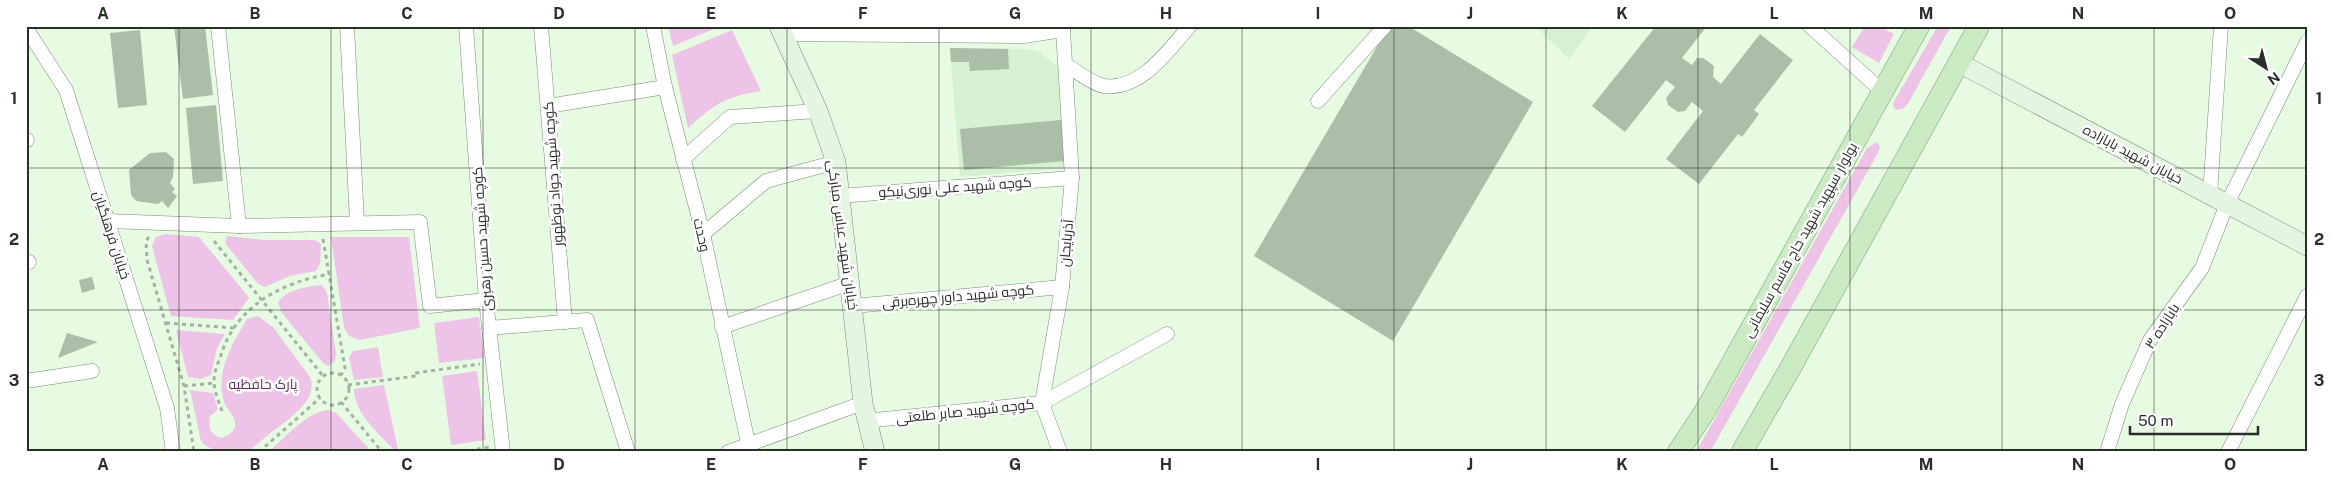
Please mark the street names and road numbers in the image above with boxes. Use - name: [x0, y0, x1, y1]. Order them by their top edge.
- street label: کوچه شهید جواد نوظهور: [540, 101, 568, 248]
- street label: خیابان شهید بابازاده: [2080, 121, 2186, 187]
- street label: بولوار سپهبد شهید حاج قاسم سلیمانی: [1740, 140, 1862, 341]
- street label: خیابان شهید عباس مبارکی: [825, 159, 861, 311]
- street label: کوچه شهید حسین رهبری: [469, 166, 497, 312]
- street label: کوچه شهید علی نوری‌نیکو: [878, 174, 1032, 202]
- street label: خیابان فرهنگیان: [90, 189, 134, 281]
- street label: وحدت: [690, 217, 714, 253]
- street label: آذربایجان: [1056, 218, 1076, 267]
- street label: کوچه شهید داور چهره‌برقی: [881, 281, 1035, 313]
- street label: بابازاده ۳: [2141, 300, 2183, 352]
- street label: کوچه شهید صابر طلعتی: [895, 396, 1035, 428]

